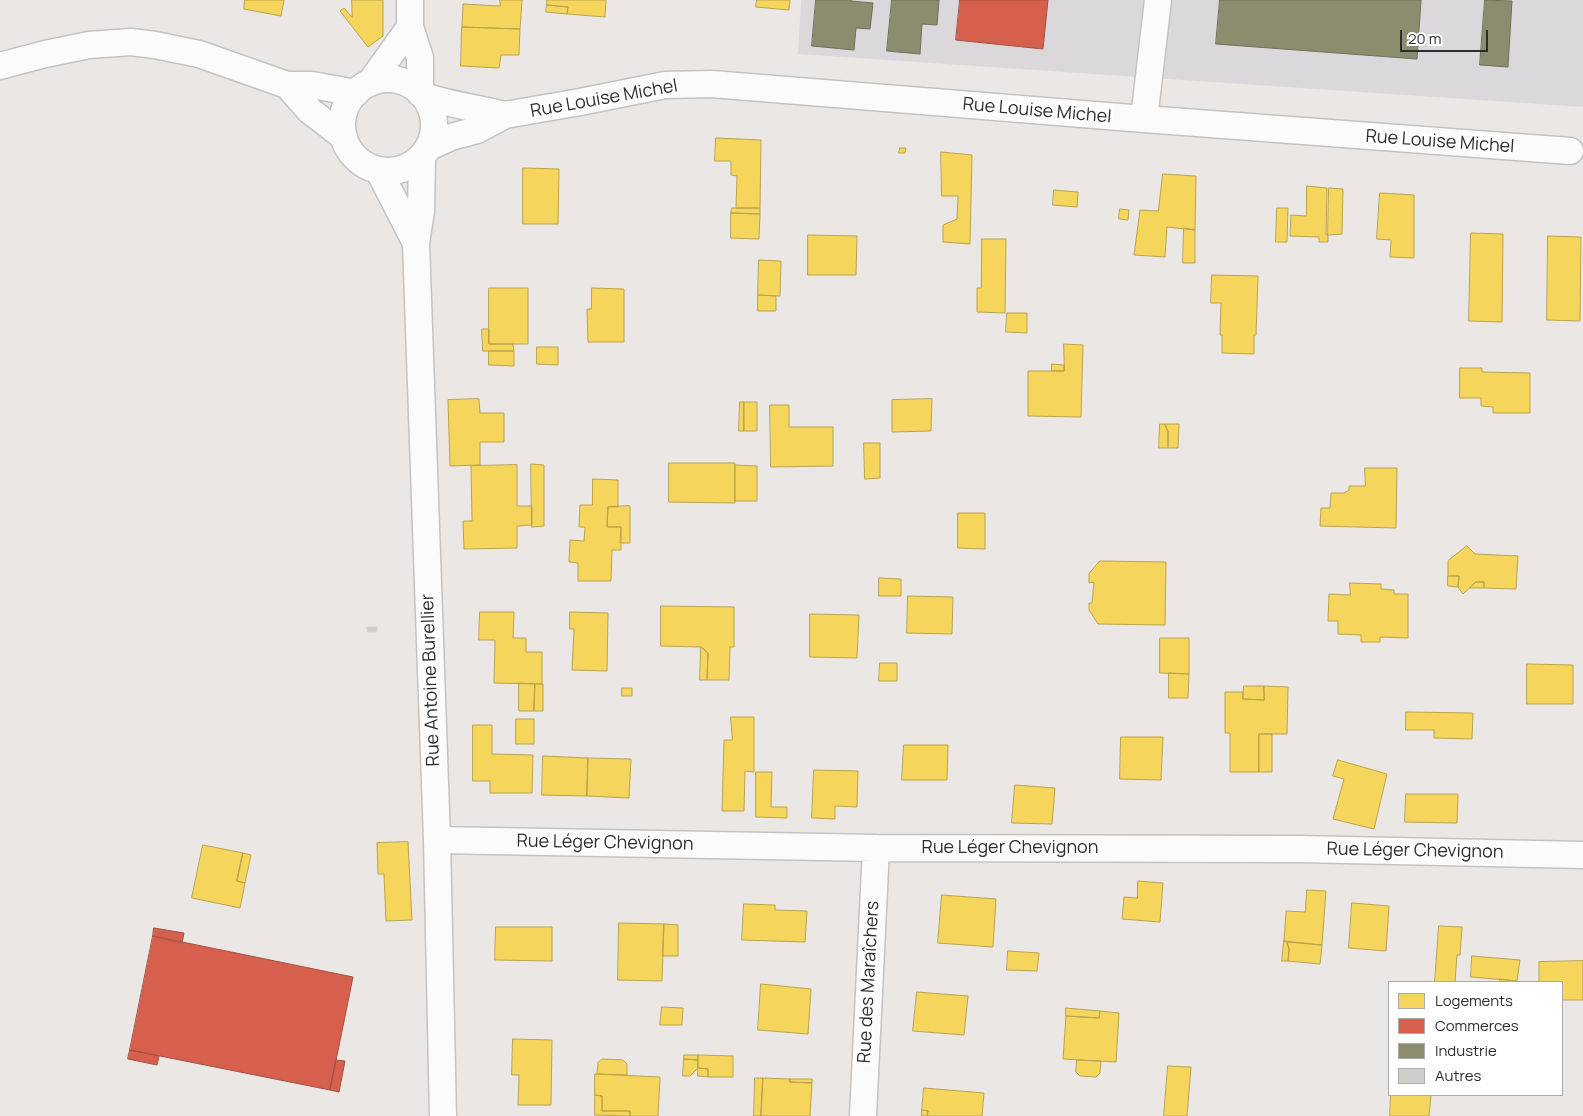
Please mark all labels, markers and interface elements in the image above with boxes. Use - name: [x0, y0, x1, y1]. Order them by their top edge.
- scale bar: [1403, 20, 1490, 52]
- text: 20 m: [1408, 28, 1441, 49]
- street label: Rue Louise Michel: [529, 75, 679, 123]
- street label: Rue Louise Michel: [962, 94, 1112, 128]
- street label: Rue Louise Michel: [1365, 126, 1515, 158]
- street label: Rue Antoine Burellier: [417, 593, 445, 767]
- street label: Rue Léger Chevignon: [516, 831, 694, 855]
- street label: Rue Léger Chevignon: [922, 837, 1098, 859]
- street label: Rue Léger Chevignon: [1326, 839, 1504, 863]
- street label: Rue des Maraîchers: [854, 900, 884, 1064]
- legend: [1388, 981, 1563, 1096]
- text: Logements: [1435, 990, 1513, 1011]
- text: Commerces: [1435, 1015, 1519, 1036]
- text: Industrie: [1435, 1040, 1497, 1061]
- text: Autres: [1435, 1065, 1481, 1086]

